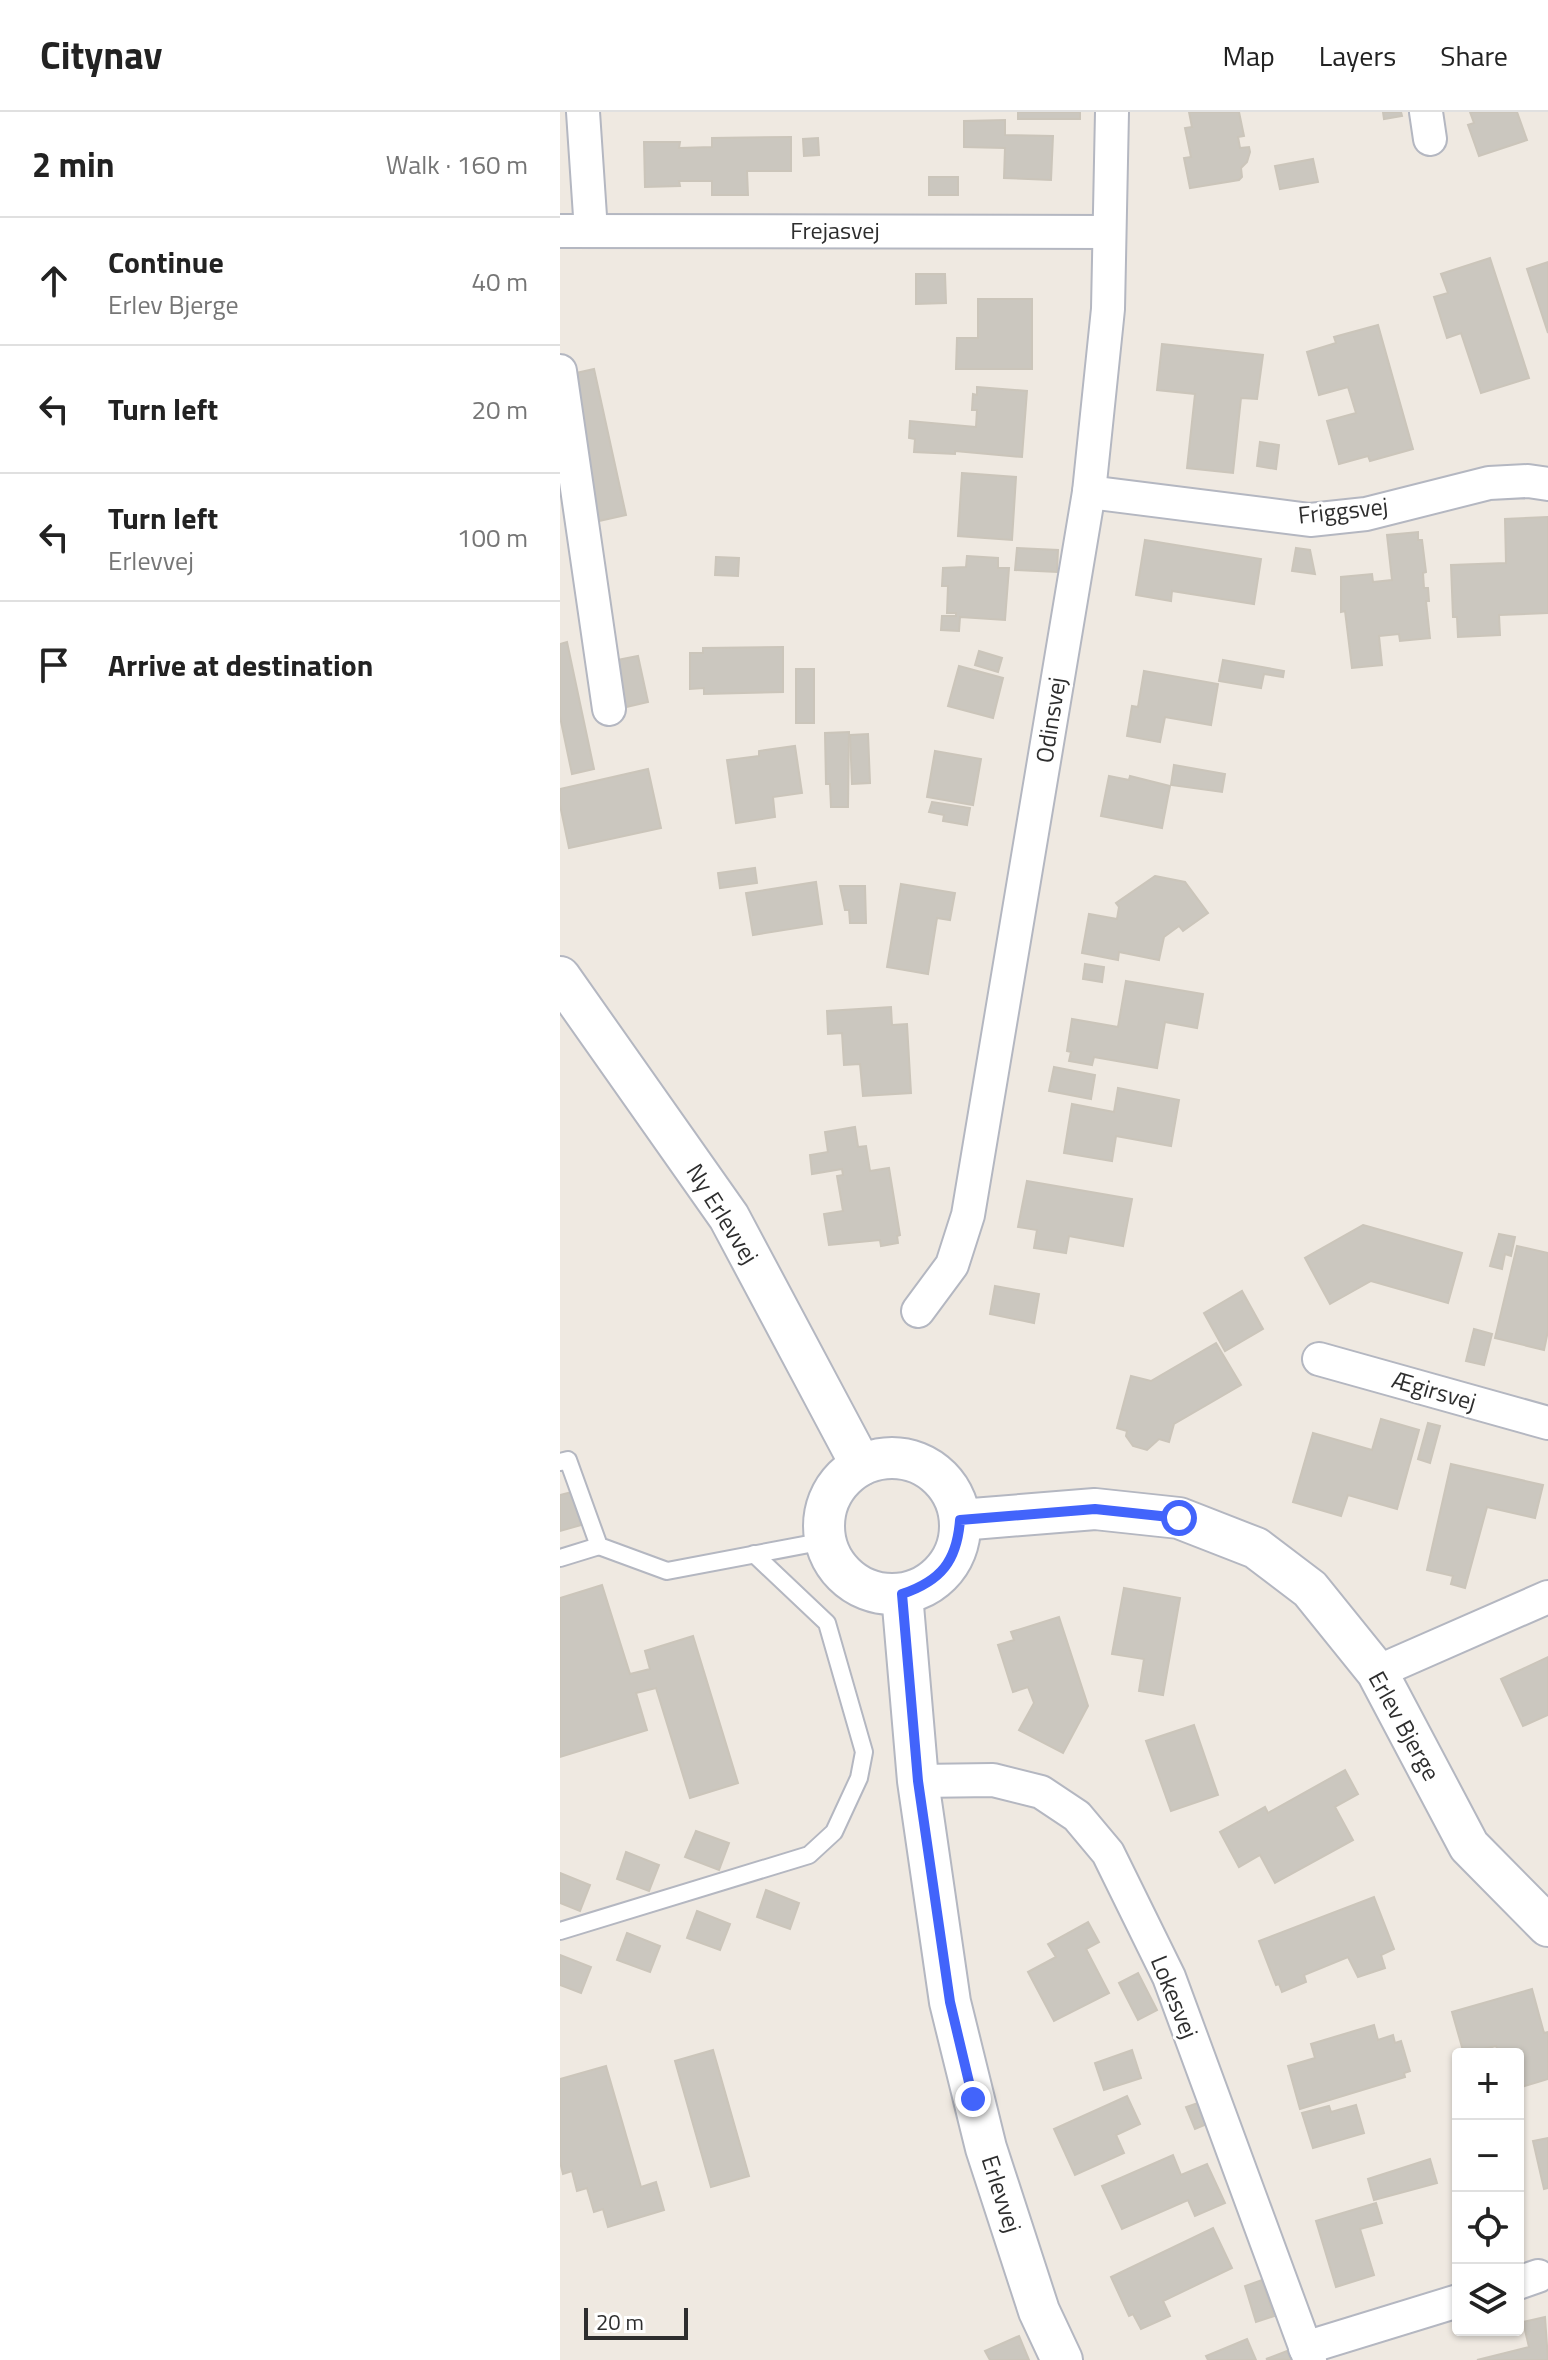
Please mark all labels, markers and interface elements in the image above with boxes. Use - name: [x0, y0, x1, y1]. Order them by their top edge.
- text: Citynav: [40, 26, 162, 84]
- text: Map: [1222, 34, 1275, 77]
- text: Layers: [1319, 34, 1396, 77]
- text: Share: [1440, 34, 1508, 77]
- text: 2 min: [32, 138, 115, 190]
- text: Walk · 160 m: [386, 145, 528, 184]
- street label: Frejasvej: [790, 212, 880, 248]
- text: Continue: [108, 239, 224, 285]
- icon: ahead: [32, 259, 76, 303]
- text: 40 m: [471, 262, 528, 301]
- text: Erlev Bjerge: [108, 285, 239, 324]
- text: Turn left: [108, 386, 218, 432]
- icon: left: [32, 387, 76, 431]
- text: 20 m: [471, 390, 528, 429]
- street label: Friggsvej: [1296, 487, 1390, 533]
- text: Turn left: [108, 495, 218, 541]
- icon: left: [32, 515, 76, 559]
- text: 100 m: [457, 518, 528, 557]
- text: Erlevvej: [108, 541, 194, 580]
- text: Arrive at destination: [108, 642, 373, 688]
- icon: arrive: [32, 643, 76, 687]
- street label: Odinsvej: [1025, 674, 1075, 765]
- street label: Ny Erlevvej: [678, 1156, 768, 1271]
- street label: Ægirsvej: [1388, 1361, 1481, 1419]
- route start: [1161, 1500, 1197, 1536]
- street label: Erlev Bjerge: [1360, 1664, 1450, 1787]
- street label: Lokesvej: [1142, 1950, 1208, 2044]
- map controls: [1452, 2048, 1524, 2336]
- button: +: [1452, 2048, 1524, 2120]
- route end: [955, 2081, 991, 2117]
- button: −: [1452, 2120, 1524, 2192]
- street label: Erlevvej: [973, 2150, 1031, 2237]
- button: locate: [1452, 2192, 1524, 2264]
- button: layers: [1452, 2264, 1524, 2336]
- scale bar: [584, 2304, 688, 2340]
- text: 20 m: [596, 2305, 644, 2339]

